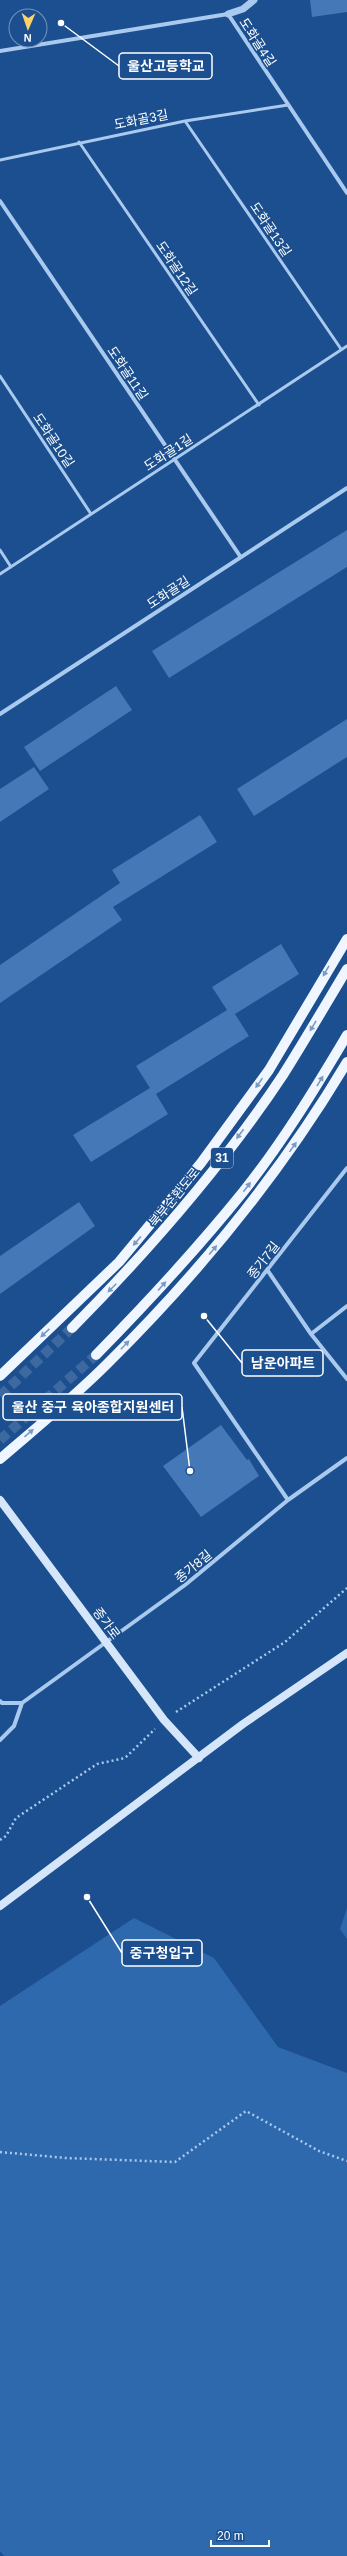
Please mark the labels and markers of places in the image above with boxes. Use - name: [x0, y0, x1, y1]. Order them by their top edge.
- callout: 울산고등학교: [119, 53, 212, 79]
- callout: 남운아파트: [242, 1350, 323, 1376]
- callout: 울산 중구 육아종합지원센터: [3, 1394, 182, 1420]
- callout: 중구청입구: [122, 1940, 202, 1966]

